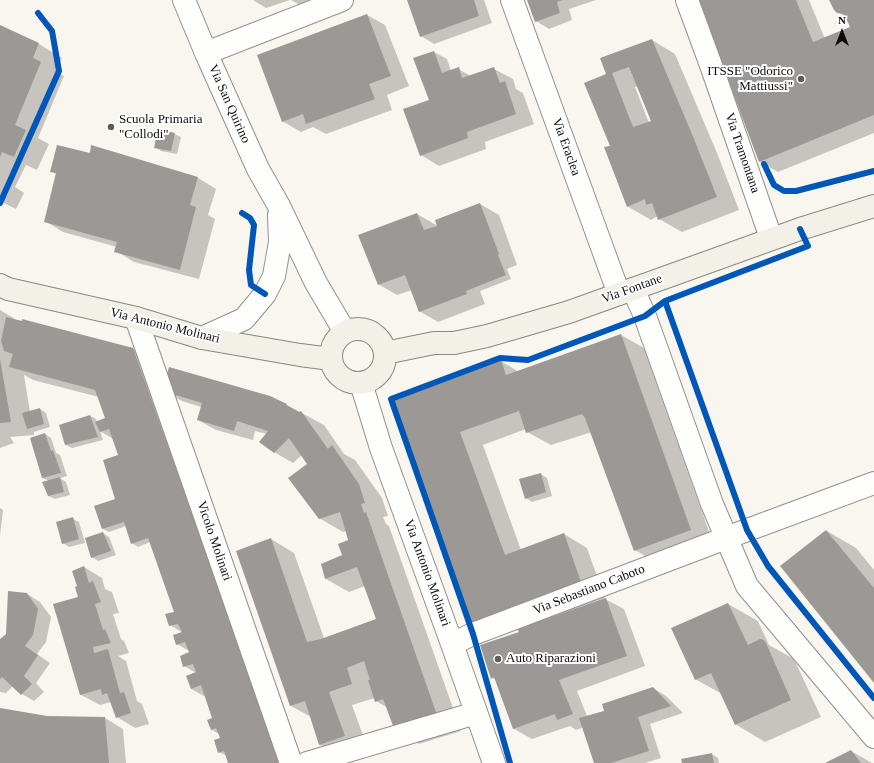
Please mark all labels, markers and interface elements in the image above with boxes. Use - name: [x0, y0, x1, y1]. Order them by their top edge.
- north arrow: [822, 12, 862, 52]
- text: N: [838, 14, 846, 26]
- street label: Via San Quirino: [205, 62, 253, 146]
- place label: ITSSE "Odorico Mattiussi": [707, 64, 793, 95]
- marker: ITSSE "Odorico Mattiussi": [796, 74, 806, 84]
- street label: Via Tramontana: [721, 111, 763, 195]
- place label: Scuola Primaria "Collodi": [119, 112, 202, 143]
- street label: Via Eraclea: [548, 116, 584, 178]
- marker: Scuola Primaria "Collodi": [106, 122, 116, 132]
- street label: Via Fontane: [600, 271, 664, 307]
- street label: Via Antonio Molinari: [108, 305, 222, 347]
- street label: Vicolo Molinari: [193, 499, 235, 583]
- street label: Via Antonio Molinari: [400, 517, 454, 629]
- street label: Via Sebastiano Caboto: [531, 562, 647, 618]
- place label: Auto Riparazioni: [506, 651, 596, 667]
- marker: Auto Riparazioni: [493, 654, 503, 664]

